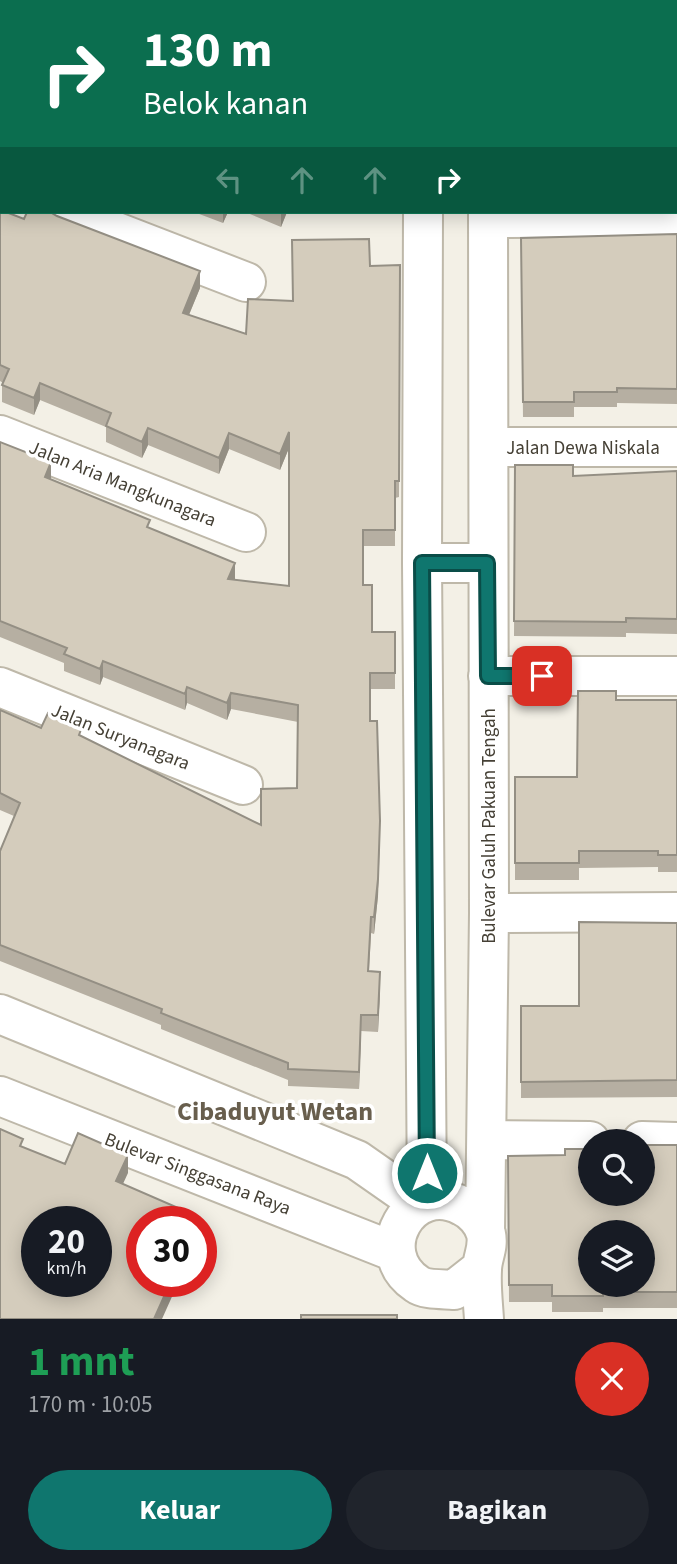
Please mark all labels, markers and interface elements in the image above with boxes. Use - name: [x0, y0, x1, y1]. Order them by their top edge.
- text: 130 m: [143, 16, 272, 86]
- icon: right: [28, 28, 119, 119]
- text: Belok kanan: [143, 81, 308, 127]
- icon: left: [210, 161, 248, 199]
- icon: ahead: [283, 161, 321, 199]
- icon: ahead: [356, 161, 394, 199]
- icon: right: [429, 161, 467, 199]
- street label: Jalan Aria Mangkunagara: [25, 434, 220, 534]
- street label: Jalan Dewa Niskala: [506, 435, 660, 462]
- pin: [512, 646, 572, 706]
- icon: arrive: [523, 657, 561, 695]
- street label: Jalan Suryanagara: [47, 697, 194, 778]
- street label: Bulevar Galuh Pakuan Tengah: [476, 708, 503, 944]
- district label: Cibaduyut Wetan: [177, 1093, 373, 1130]
- street label: Bulevar Singgasana Raya: [100, 1126, 295, 1222]
- map controls: [578, 1129, 655, 1297]
- button: search: [578, 1129, 655, 1206]
- position arrow: [390, 1136, 464, 1210]
- speed limit sign: 30: [126, 1206, 217, 1297]
- text: 20: [48, 1217, 85, 1267]
- button: layers: [578, 1220, 655, 1297]
- text: km/h: [47, 1256, 86, 1281]
- text: 1 mnt: [28, 1332, 135, 1392]
- button: close: [575, 1342, 649, 1416]
- text: 170 m · 10:05: [28, 1388, 152, 1421]
- button: Keluar: [28, 1470, 332, 1550]
- button: Bagikan: [346, 1470, 649, 1550]

